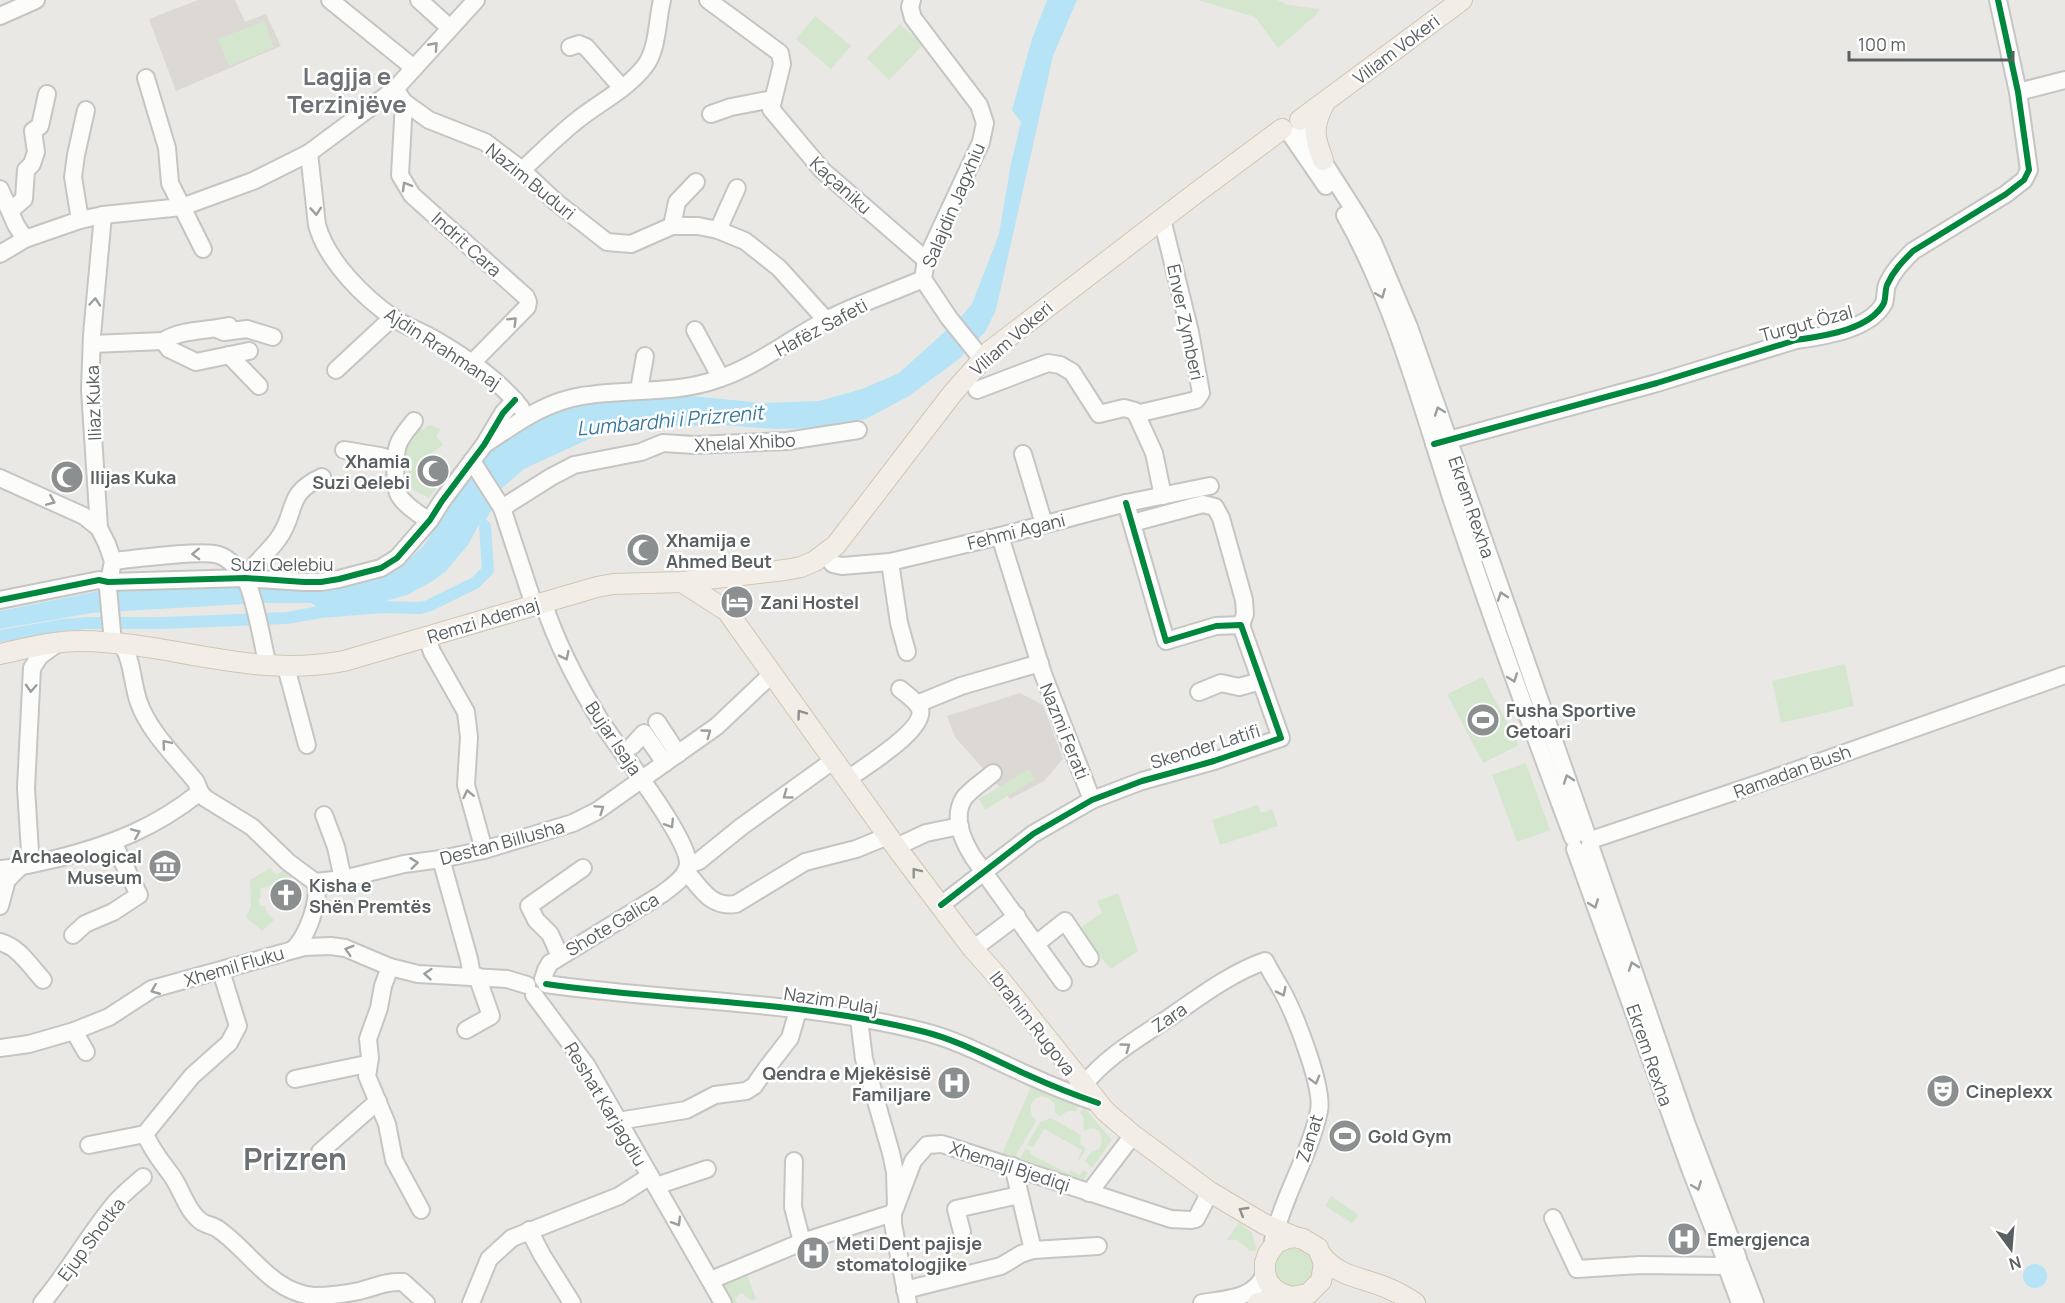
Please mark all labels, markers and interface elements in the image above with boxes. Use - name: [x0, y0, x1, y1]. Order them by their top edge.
- street label: Viliam Vokeri: [1348, 9, 1444, 89]
- scale bar: [1849, 24, 2012, 62]
- text: 100 m: [1858, 32, 1906, 56]
- one-way arrow: [427, 42, 438, 53]
- district label: Lagjja e Terzinjëve: [287, 59, 407, 120]
- street label: Nazim Buduri: [481, 137, 581, 225]
- street label: Salajdin Jagxhiu: [916, 139, 990, 271]
- street label: Kaçaniku: [805, 151, 877, 219]
- one-way arrow: [402, 182, 414, 192]
- one-way arrow: [309, 206, 322, 215]
- street label: Indrit Cara: [427, 206, 507, 282]
- street label: Enver Zymberi: [1162, 262, 1210, 382]
- one-way arrow: [1374, 289, 1387, 299]
- street label: Hafëz Safeti: [771, 293, 871, 361]
- street label: Viliam Vokeri: [964, 295, 1058, 381]
- one-way arrow: [88, 298, 101, 307]
- street label: Turgut Özal: [1757, 299, 1855, 347]
- street label: Ajdin Rrahmanaj: [380, 302, 506, 394]
- one-way arrow: [505, 318, 516, 329]
- street label: Iliaz Kuka: [80, 365, 106, 441]
- water label: Lumbardhi i Prizrenit: [575, 398, 767, 442]
- one-way arrow: [1433, 407, 1446, 417]
- street label: Xhelal Xhibo: [694, 427, 796, 457]
- place label: Xhamia Suzi Qelebi: [312, 449, 410, 494]
- mosque icon: Xhamia Suzi Qelebi: [415, 453, 451, 489]
- street label: Ekrem Rexha: [1443, 453, 1501, 561]
- mosque icon: Ilijas Kuka: [49, 459, 85, 495]
- place label: Ilijas Kuka: [90, 465, 176, 489]
- one-way arrow: [45, 494, 56, 506]
- street label: Fehmi Agani: [965, 507, 1067, 555]
- place label: Xhamija e Ahmed Beut: [666, 528, 772, 573]
- mosque icon: Xhamija e Ahmed Beut: [625, 532, 661, 568]
- one-way arrow: [191, 548, 200, 560]
- street label: Suzi Qelebiu: [231, 552, 333, 576]
- hotel icon: Zani Hostel: [719, 584, 755, 620]
- place label: Zani Hostel: [760, 590, 859, 614]
- one-way arrow: [1497, 591, 1510, 602]
- street label: Remzi Ademaj: [424, 592, 542, 648]
- one-way arrow: [557, 649, 569, 660]
- one-way arrow: [1505, 672, 1518, 682]
- street label: Nazmi Ferati: [1035, 679, 1095, 783]
- one-way arrow: [25, 684, 38, 693]
- street label: Bujar Isaja: [580, 696, 648, 780]
- place label: Fusha Sportive Getoari: [1506, 698, 1636, 743]
- sports icon: Fusha Sportive Getoari: [1465, 702, 1501, 738]
- one-way arrow: [798, 710, 809, 721]
- street label: Skender Latifi: [1147, 718, 1263, 774]
- one-way arrow: [700, 729, 711, 740]
- street label: Ramadan Bush: [1730, 739, 1854, 803]
- one-way arrow: [162, 740, 173, 751]
- one-way arrow: [1562, 774, 1575, 785]
- one-way arrow: [783, 788, 794, 799]
- one-way arrow: [462, 789, 475, 799]
- one-way arrow: [593, 805, 604, 816]
- street label: Destan Billusha: [437, 814, 567, 870]
- one-way arrow: [662, 818, 674, 828]
- one-way arrow: [130, 828, 141, 840]
- place label: Archaeological Museum: [11, 844, 142, 889]
- museum icon: Archaeological Museum: [147, 848, 183, 884]
- one-way arrow: [409, 857, 418, 869]
- one-way arrow: [912, 868, 923, 879]
- place label: Kisha e Shën Premtës: [309, 873, 431, 918]
- church icon: Kisha e Shën Premtës: [268, 877, 304, 913]
- street label: Shote Galica: [561, 887, 663, 961]
- one-way arrow: [1587, 898, 1599, 909]
- street label: Xhemil Fluku: [181, 940, 287, 992]
- one-way arrow: [344, 945, 355, 958]
- one-way arrow: [1627, 961, 1640, 972]
- street label: Ibrahim Rugova: [985, 966, 1081, 1080]
- one-way arrow: [423, 968, 432, 981]
- street label: Nazim Pulaj: [782, 981, 880, 1019]
- one-way arrow: [151, 983, 162, 995]
- one-way arrow: [1275, 986, 1286, 997]
- street label: Zara: [1147, 997, 1191, 1037]
- street label: Ekrem Rexha: [1621, 1001, 1679, 1109]
- street label: Reshat Karjagdiu: [559, 1038, 653, 1170]
- one-way arrow: [1120, 1043, 1131, 1054]
- place label: Qendra e Mjekësisë Familjare: [762, 1061, 931, 1106]
- hospital icon: Qendra e Mjekësisë Familjare: [936, 1065, 972, 1101]
- theatre icon: Cineplexx: [1925, 1073, 1961, 1109]
- one-way arrow: [1308, 1074, 1320, 1085]
- place label: Cineplexx: [1966, 1079, 2053, 1103]
- street label: Zanat: [1290, 1111, 1328, 1165]
- sports icon: Gold Gym: [1327, 1118, 1363, 1154]
- place label: Gold Gym: [1368, 1124, 1452, 1148]
- street label: Xhemajl Bjediqi: [947, 1135, 1073, 1197]
- district label: Prizren: [243, 1138, 347, 1179]
- one-way arrow: [1689, 1180, 1702, 1191]
- street label: Ejup Shotka: [52, 1193, 130, 1285]
- one-way arrow: [1239, 1207, 1249, 1218]
- one-way arrow: [670, 1216, 682, 1226]
- north arrow: [1981, 1219, 2041, 1279]
- hospital icon: Emergjenca: [1666, 1221, 1702, 1257]
- place label: Emergjenca: [1707, 1227, 1810, 1251]
- place label: Meti Dent pajisje stomatologjike: [836, 1231, 982, 1276]
- hospital icon: Meti Dent pajisje stomatologjike: [795, 1235, 831, 1271]
- text: N: [2007, 1251, 2024, 1276]

